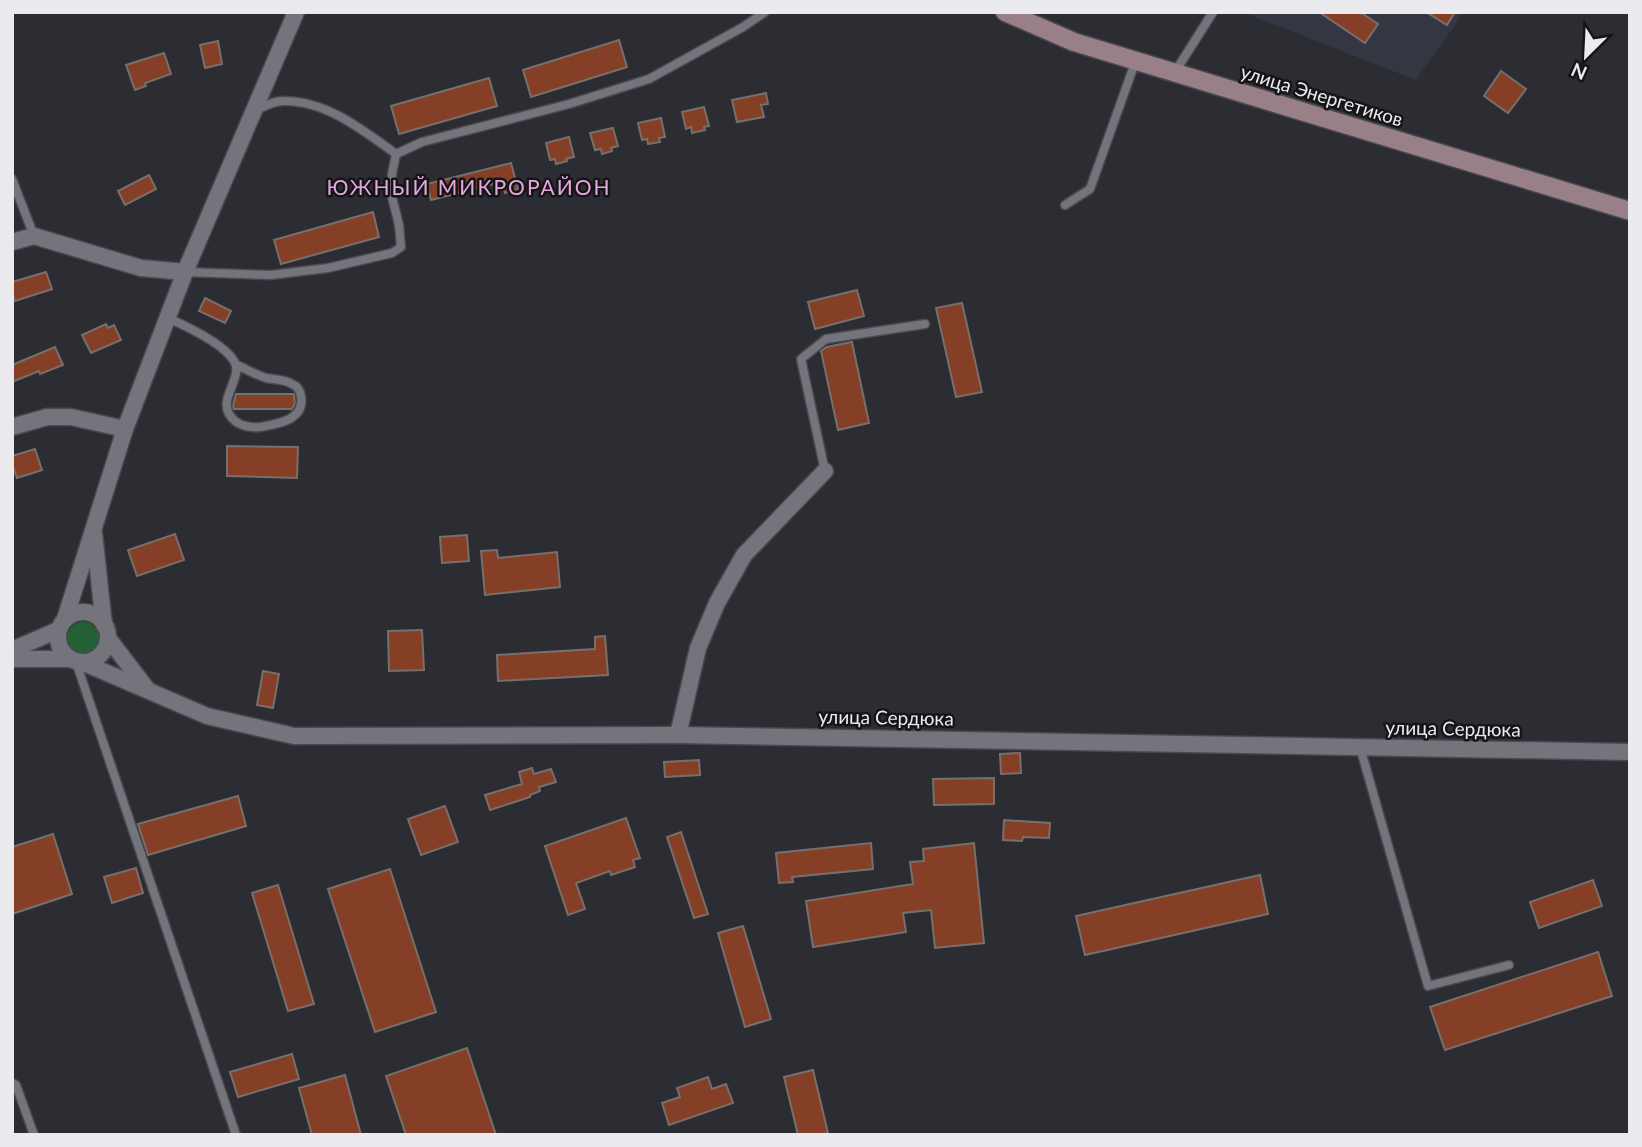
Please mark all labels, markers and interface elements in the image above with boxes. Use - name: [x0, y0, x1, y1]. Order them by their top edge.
- north arrow: [1551, 21, 1621, 91]
- street label: улица Энергетиков: [1238, 59, 1406, 131]
- text: N: [1568, 59, 1590, 85]
- district label: ЮЖНЫЙ МИКРОРАЙОН: [326, 174, 612, 199]
- street label: улица Сердюка: [818, 704, 954, 730]
- street label: улица Сердюка: [1385, 715, 1521, 741]

